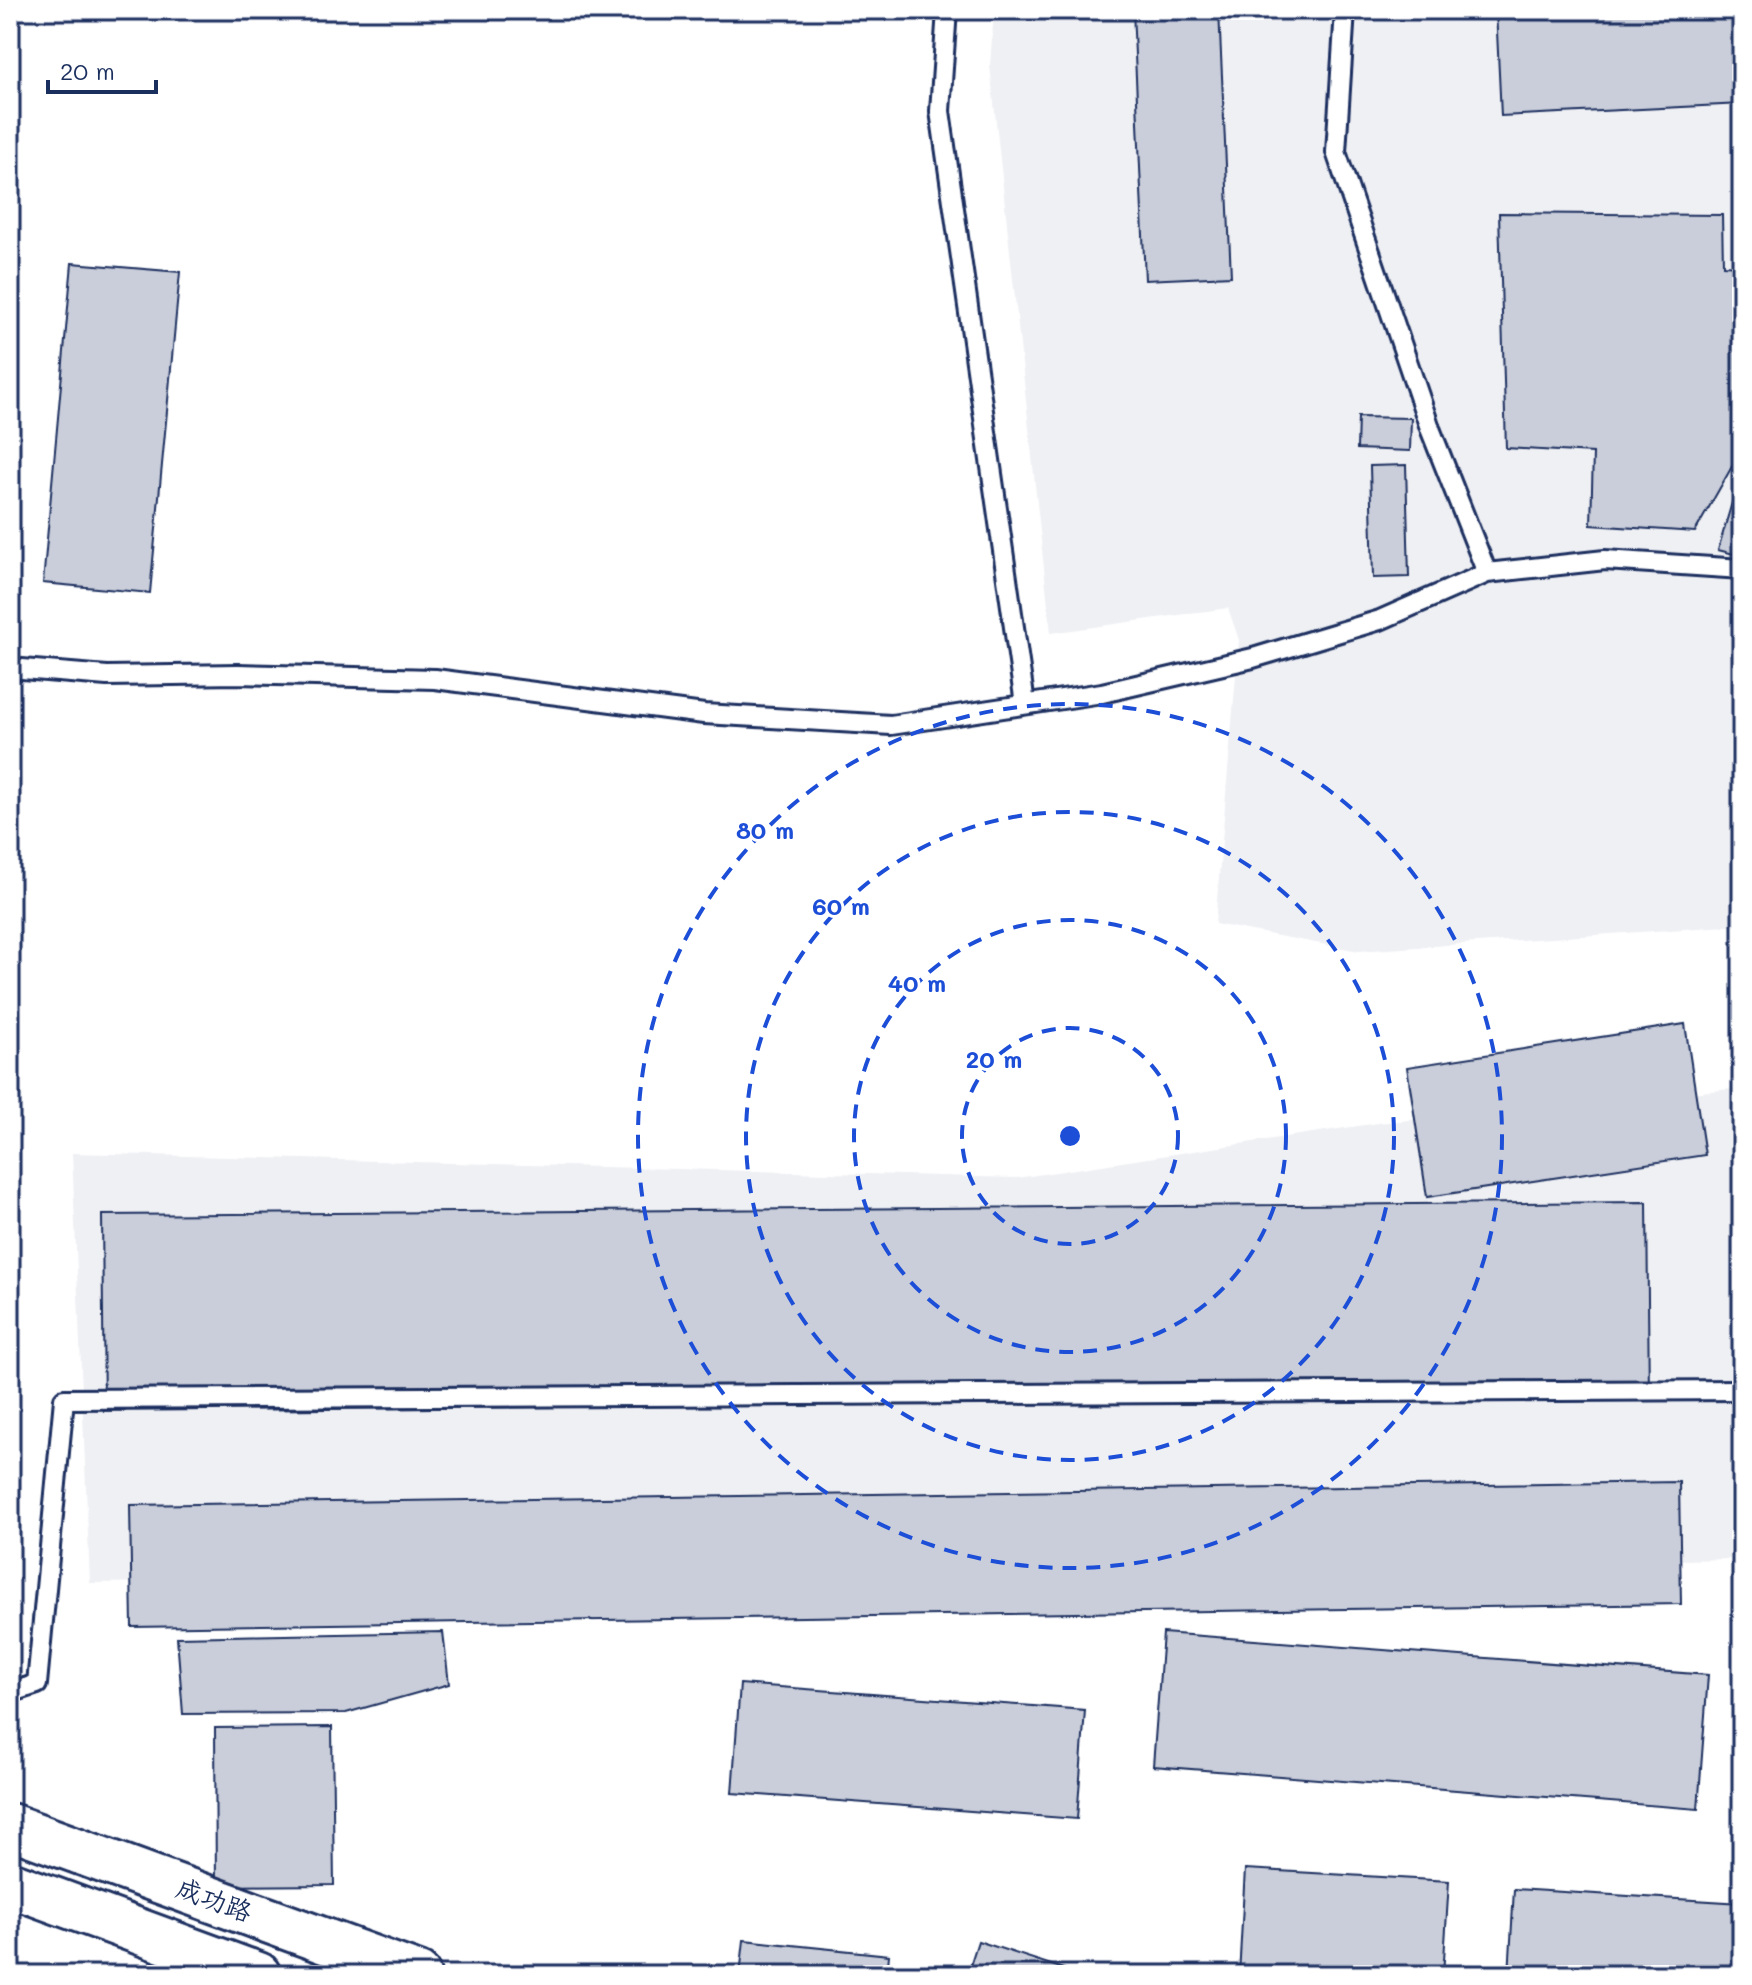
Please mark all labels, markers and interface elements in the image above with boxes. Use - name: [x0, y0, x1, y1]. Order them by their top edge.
- scale bar: [48, 44, 156, 94]
- text: 20 m: [60, 55, 115, 86]
- text: 80 m: [736, 814, 794, 845]
- text: 60 m: [812, 890, 870, 921]
- text: 40 m: [888, 967, 946, 998]
- text: 20 m: [966, 1043, 1022, 1074]
- centre of rings: [1056, 1122, 1084, 1150]
- street label: 成功路: [172, 1870, 257, 1928]

